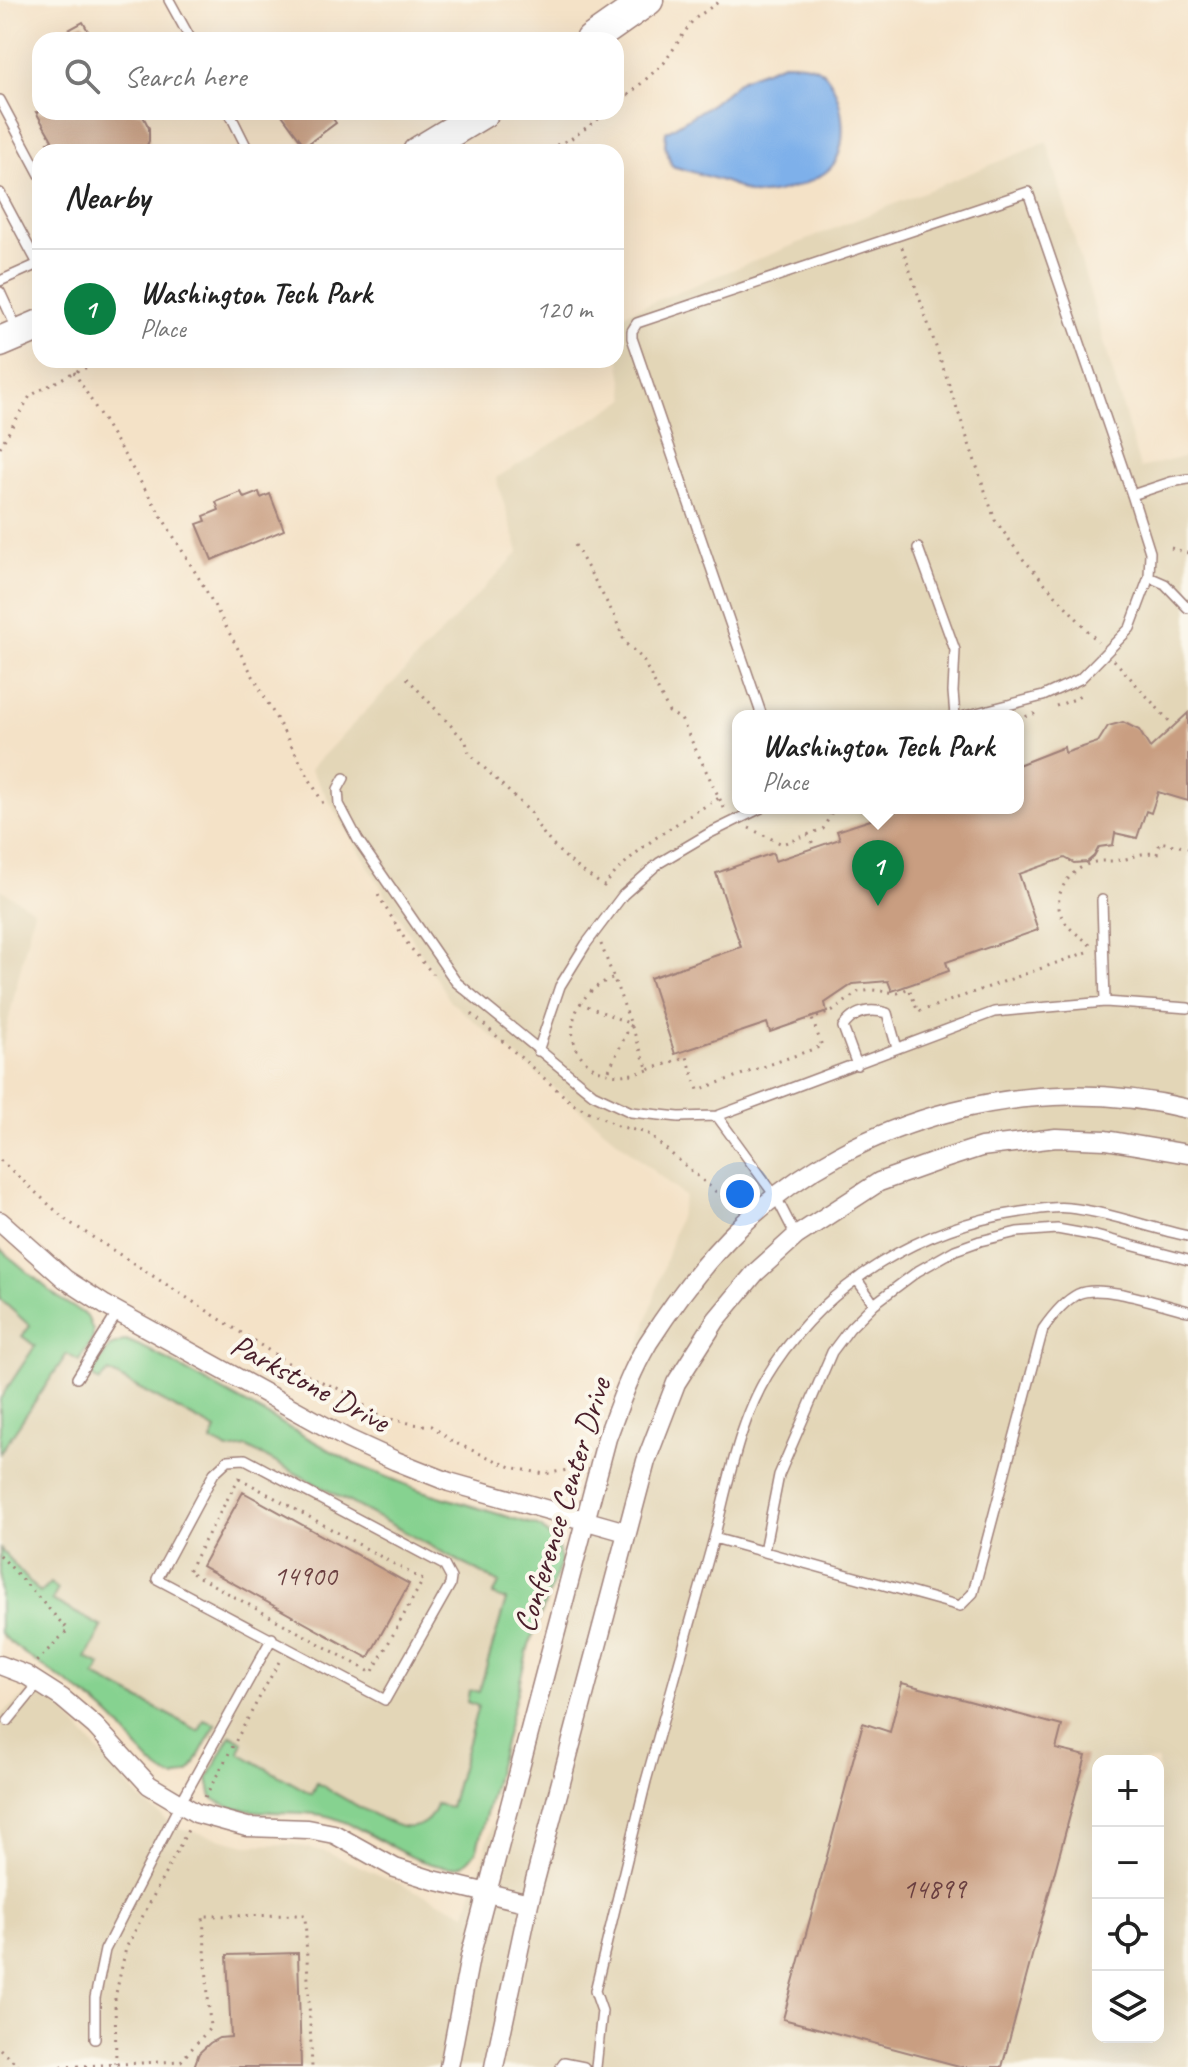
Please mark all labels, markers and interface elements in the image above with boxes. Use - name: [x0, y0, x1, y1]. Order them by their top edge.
- search box: [32, 32, 624, 120]
- icon: search: [60, 54, 104, 98]
- text: Search here: [124, 57, 246, 95]
- text: Nearby: [64, 175, 150, 218]
- text: Washington Tech Park: [140, 274, 372, 312]
- text: 1: [84, 293, 96, 326]
- text: 120 m: [536, 293, 592, 326]
- text: Place: [140, 312, 186, 345]
- popup: [732, 710, 1024, 814]
- text: Washington Tech Park: [762, 727, 994, 765]
- text: Place: [762, 765, 808, 798]
- pin: 1: [852, 840, 904, 906]
- your location: [720, 1174, 760, 1214]
- street label: Parkstone Drive: [224, 1324, 398, 1443]
- street label: Conference Center Drive: [504, 1370, 621, 1637]
- house number: 14900: [273, 1558, 339, 1593]
- map controls: [1092, 1755, 1164, 2043]
- button: +: [1092, 1755, 1164, 1827]
- button: −: [1092, 1827, 1164, 1899]
- house number: 14899: [902, 1871, 968, 1906]
- button: locate: [1092, 1899, 1164, 1971]
- button: layers: [1092, 1971, 1164, 2043]

